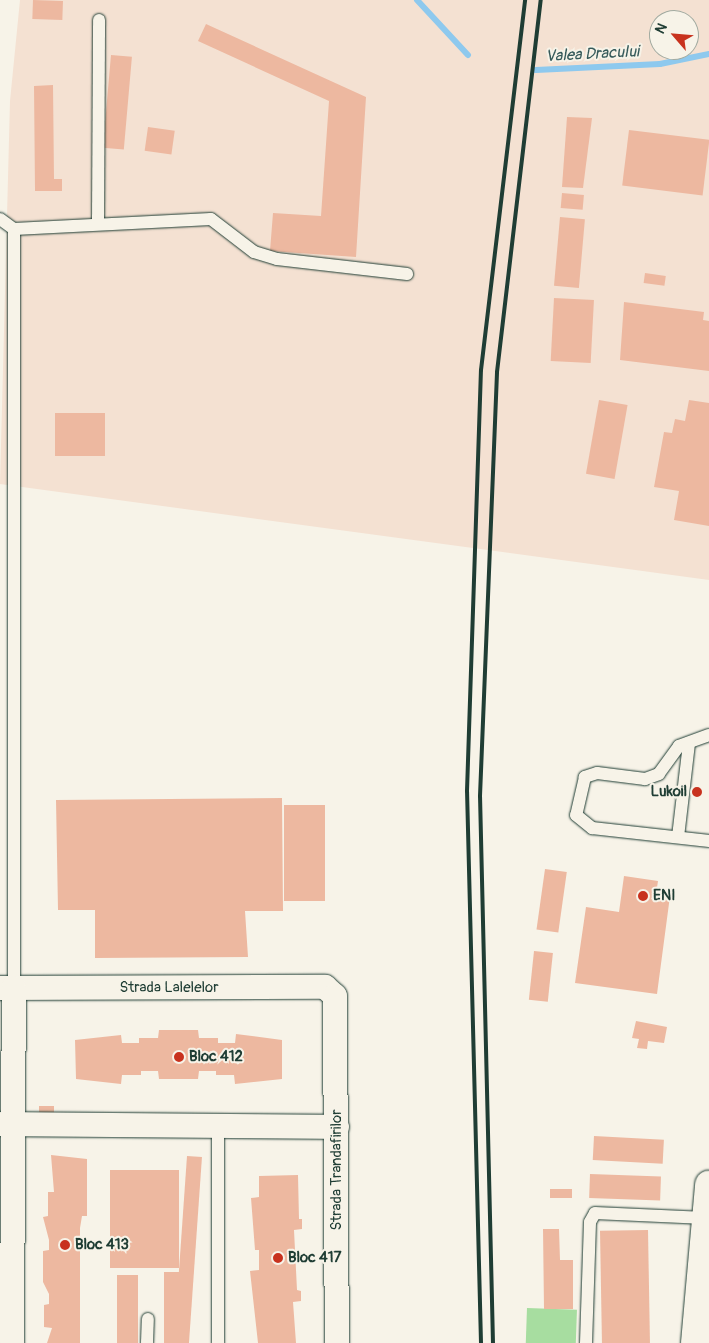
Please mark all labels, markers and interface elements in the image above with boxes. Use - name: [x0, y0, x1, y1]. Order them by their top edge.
- north arrow: [649, 10, 699, 60]
- text: N: [651, 20, 671, 36]
- water label: Valea Dracului: [545, 42, 639, 66]
- place label: Lukoil: [650, 783, 687, 801]
- marker: Lukoil: [691, 786, 703, 798]
- place label: ENI: [653, 887, 675, 905]
- marker: ENI: [637, 890, 649, 902]
- street label: Strada Lalelelor: [119, 979, 219, 997]
- place label: Bloc 412: [189, 1048, 243, 1066]
- marker: Bloc 412: [173, 1051, 185, 1063]
- street label: Strada Trandafirilor: [328, 1109, 346, 1231]
- place label: Bloc 413: [75, 1236, 129, 1254]
- marker: Bloc 413: [59, 1239, 71, 1251]
- place label: Bloc 417: [288, 1249, 341, 1267]
- marker: Bloc 417: [272, 1252, 284, 1264]

